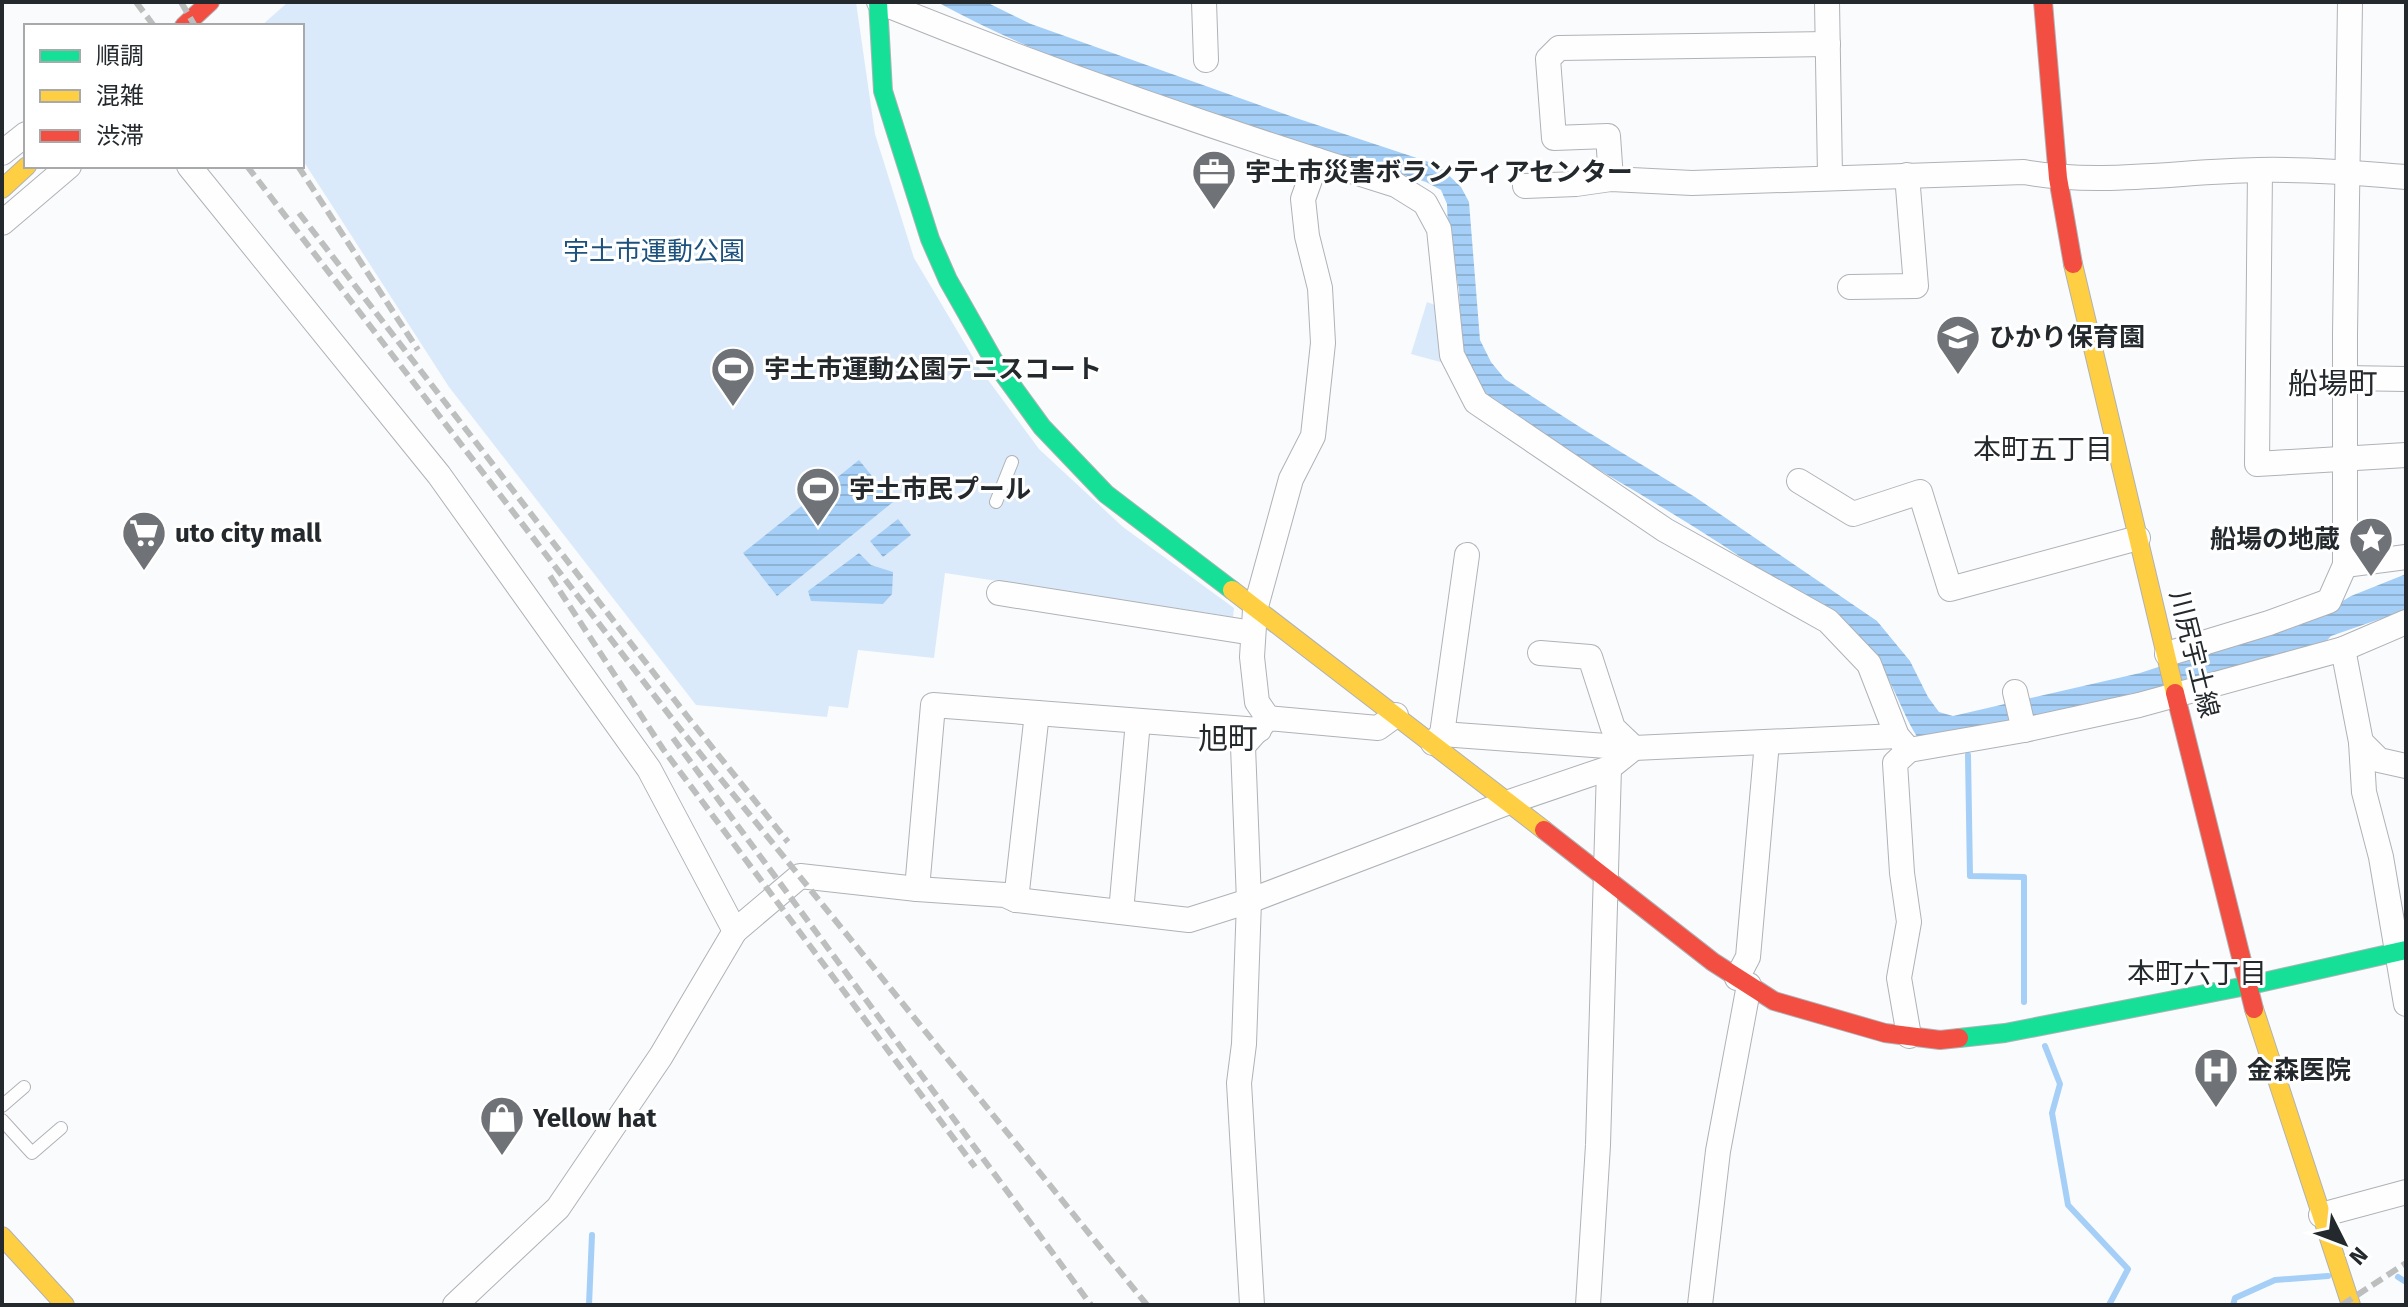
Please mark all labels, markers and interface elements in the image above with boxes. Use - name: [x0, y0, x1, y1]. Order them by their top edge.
- legend: [24, 24, 304, 168]
- text: 順調: [96, 42, 144, 70]
- text: 混雑: [96, 82, 144, 110]
- text: 渋滞: [96, 122, 144, 150]
- office icon: 宇土市災害ボランティアセンター: [1190, 148, 1238, 211]
- place label: 宇土市災害ボランティアセンター: [1245, 157, 1633, 188]
- park label: 宇土市運動公園: [563, 236, 745, 267]
- school or university icon: ひかり保育園: [1934, 313, 1982, 376]
- place label: ひかり保育園: [1989, 322, 2145, 353]
- sports icon: 宇土市運動公園テニスコート: [709, 345, 757, 408]
- place label: 宇土市運動公園テニスコート: [764, 354, 1102, 385]
- district label: 船場町: [2288, 366, 2378, 402]
- district label: 本町五丁目: [1973, 433, 2113, 466]
- sports icon: 宇土市民プール: [794, 465, 842, 528]
- place label: 宇土市民プール: [849, 474, 1031, 505]
- supermarket icon: uto city mall: [120, 509, 168, 572]
- place icon: 船場の地蔵: [2347, 515, 2395, 578]
- place label: uto city mall: [175, 518, 322, 549]
- place label: 船場の地蔵: [2210, 524, 2340, 555]
- street label: 川尻宇土線: [2163, 587, 2225, 721]
- district label: 旭町: [1198, 721, 1258, 757]
- district label: 本町六丁目: [2127, 957, 2267, 990]
- hospital icon: 金森医院: [2192, 1046, 2240, 1109]
- place label: 金森医院: [2247, 1055, 2351, 1086]
- shop icon: Yellow hat: [478, 1094, 526, 1157]
- place label: Yellow hat: [532, 1103, 657, 1134]
- north arrow: [2304, 1203, 2384, 1283]
- text: N: [2344, 1242, 2373, 1271]

